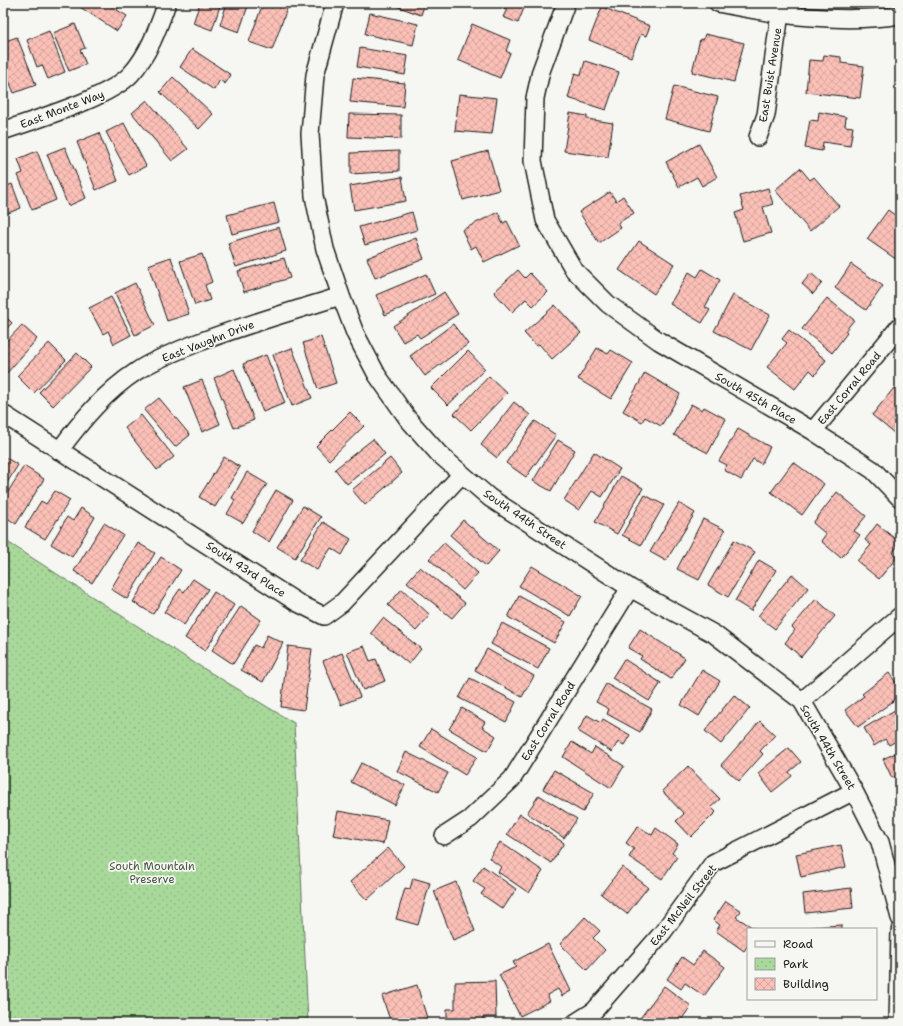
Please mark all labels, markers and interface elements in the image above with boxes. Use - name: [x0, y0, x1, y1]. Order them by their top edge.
- street label: East Buist Avenue: [756, 27, 785, 123]
- street label: East Monte Way: [18, 87, 106, 132]
- street label: East Vaughn Drive: [160, 317, 256, 366]
- street label: East Corral Road: [814, 349, 884, 428]
- street label: South 45th Place: [712, 369, 799, 428]
- street label: South 44th Street: [480, 486, 569, 553]
- street label: South 43rd Place: [203, 538, 288, 601]
- street label: East Corral Road: [518, 679, 579, 764]
- street label: South 44th Street: [796, 702, 859, 793]
- park label: South Mountain Preserve: [109, 859, 195, 887]
- street label: East McNeil Street: [647, 861, 720, 949]
- legend: [747, 928, 877, 1000]
- text: Road: [783, 936, 814, 952]
- text: Park: [783, 956, 809, 972]
- text: Building: [783, 976, 829, 992]

